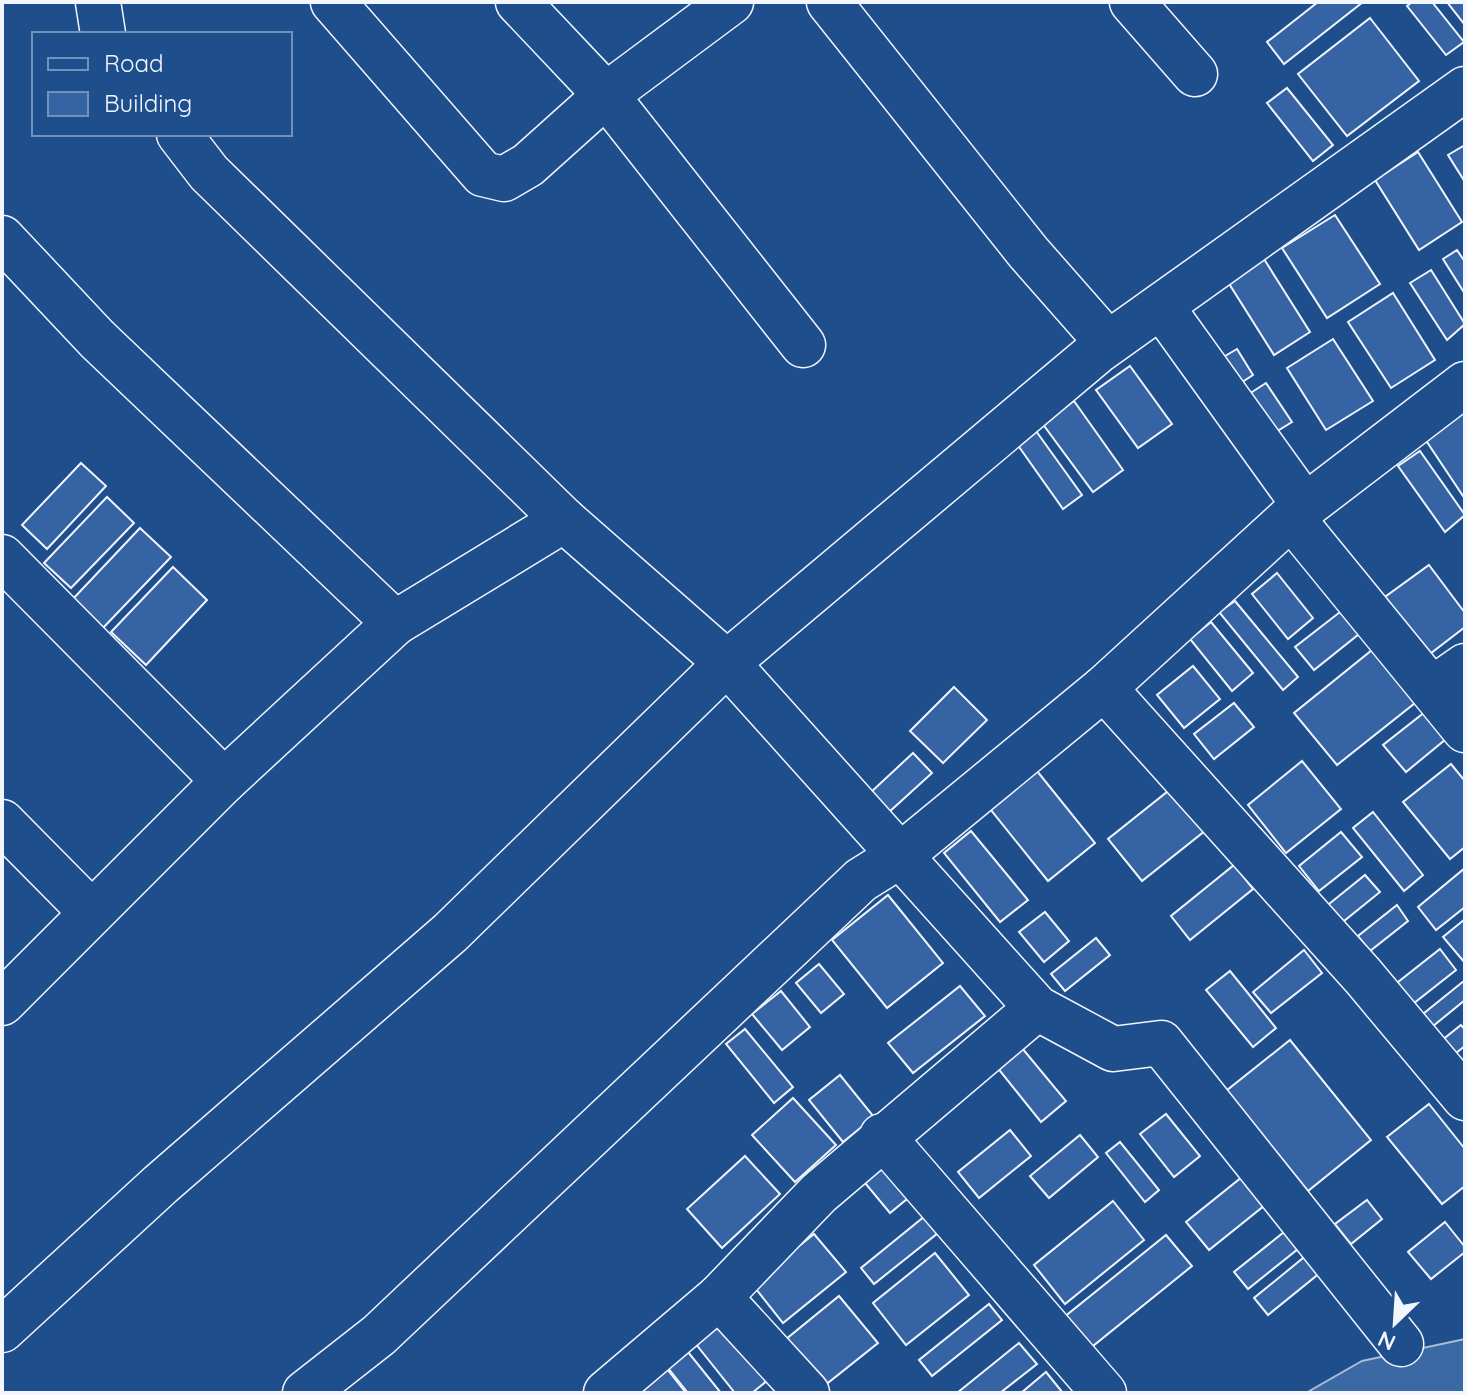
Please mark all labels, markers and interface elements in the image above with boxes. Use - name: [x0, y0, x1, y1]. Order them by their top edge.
- legend: [32, 32, 292, 136]
- text: Road: [104, 48, 164, 78]
- text: Building: [104, 88, 192, 118]
- north arrow: [1355, 1283, 1435, 1363]
- text: N: [1373, 1325, 1400, 1357]

